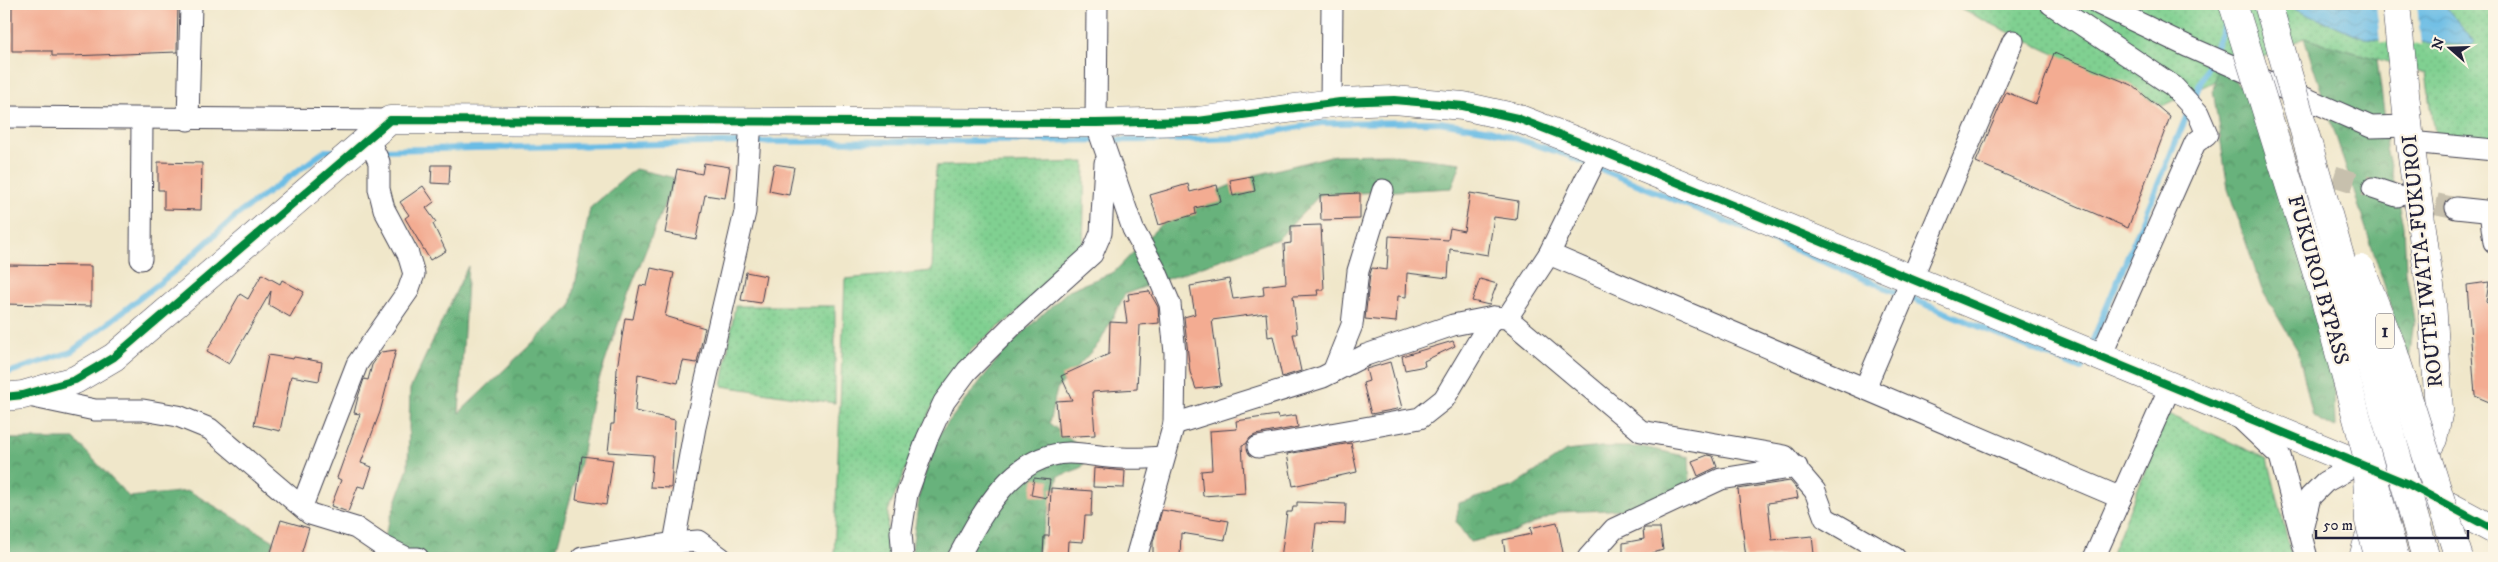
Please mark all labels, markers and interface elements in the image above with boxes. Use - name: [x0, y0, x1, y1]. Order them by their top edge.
- north arrow: [2426, 22, 2476, 72]
- text: N: [2428, 35, 2449, 52]
- street label: ROUTE IWATA-FUKUROI: [2397, 133, 2449, 389]
- street label: FUKUROI BYPASS: [2281, 192, 2355, 368]
- road number: 1: [2376, 314, 2394, 348]
- scale bar: [2316, 507, 2468, 539]
- text: 50 m: [2323, 516, 2353, 535]

